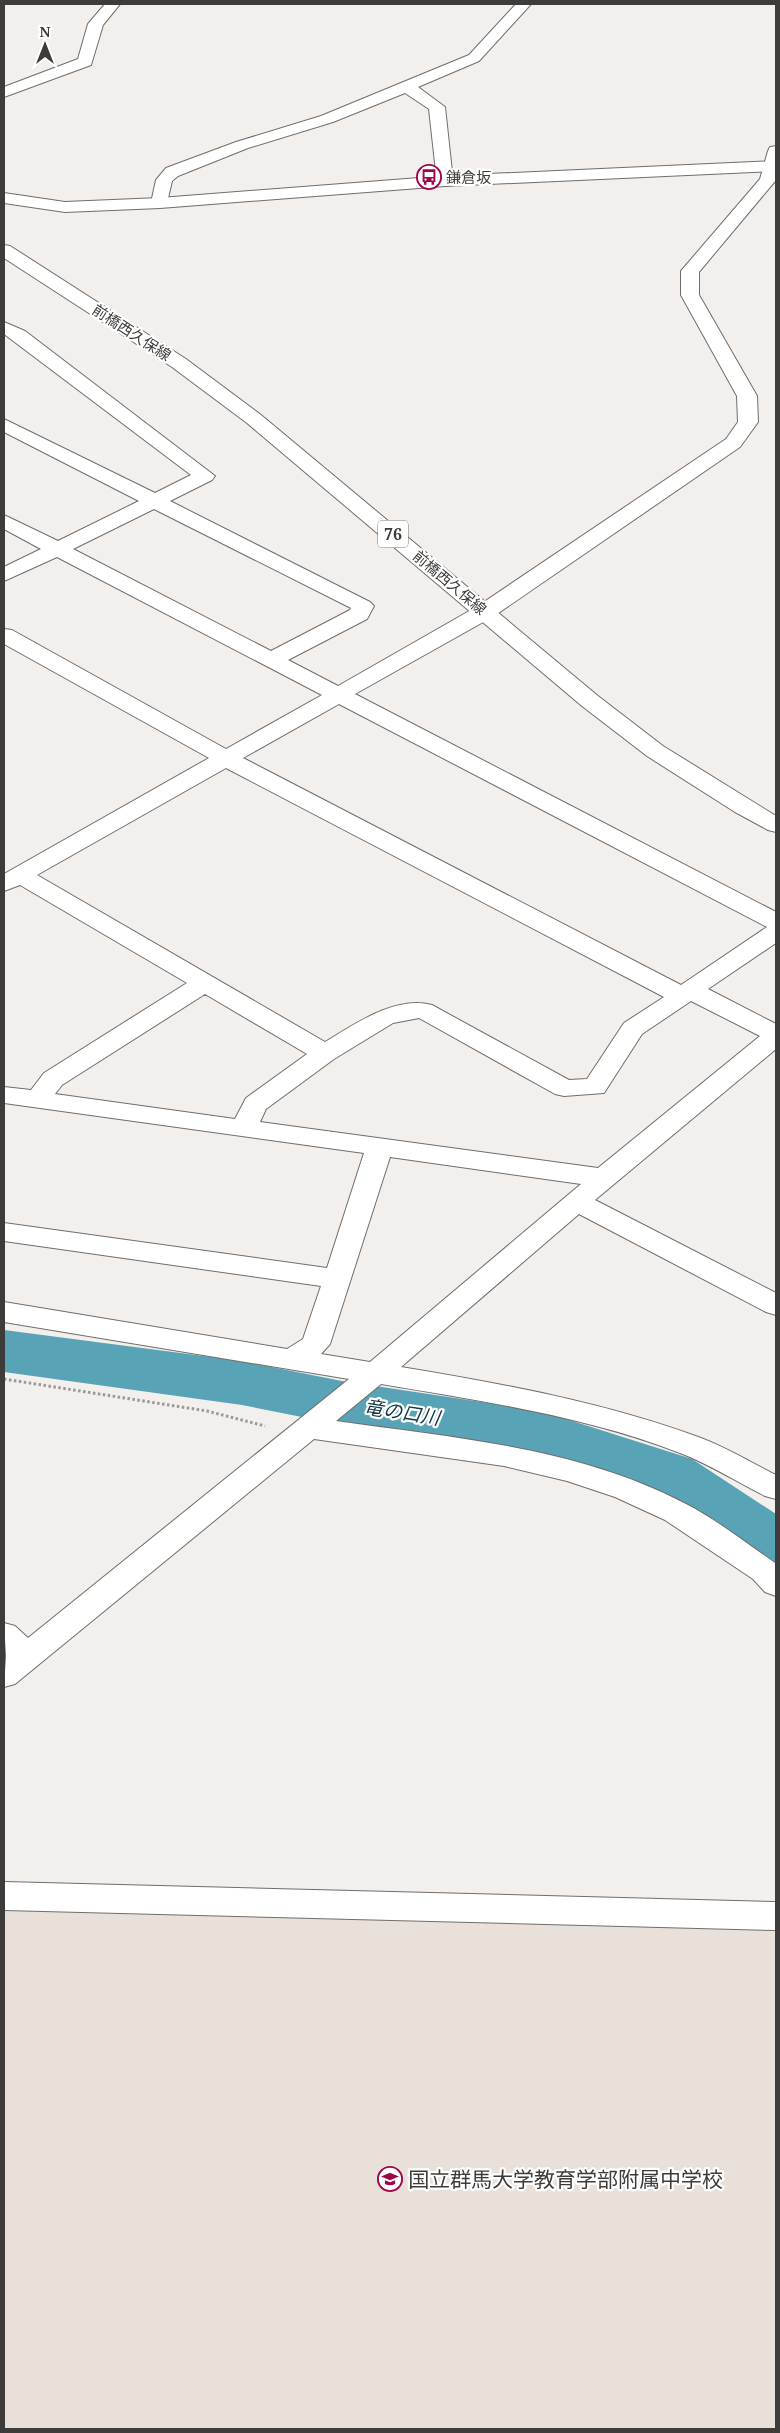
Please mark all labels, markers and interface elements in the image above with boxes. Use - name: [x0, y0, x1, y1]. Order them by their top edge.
- north arrow: [20, 20, 70, 70]
- text: N: [39, 22, 51, 41]
- bus stop icon: 鎌倉坂: [416, 164, 442, 190]
- place label: 鎌倉坂: [446, 167, 491, 187]
- street label: 前橋西久保線: [89, 299, 175, 365]
- road number: 76: [378, 520, 408, 548]
- street label: 前橋西久保線: [409, 545, 491, 619]
- water label: 竜の口川: [362, 1393, 444, 1431]
- place label: 国立群馬大学教育学部附属中学校: [408, 2165, 723, 2193]
- school or university icon: 国立群馬大学教育学部附属中学校: [377, 2166, 403, 2192]

